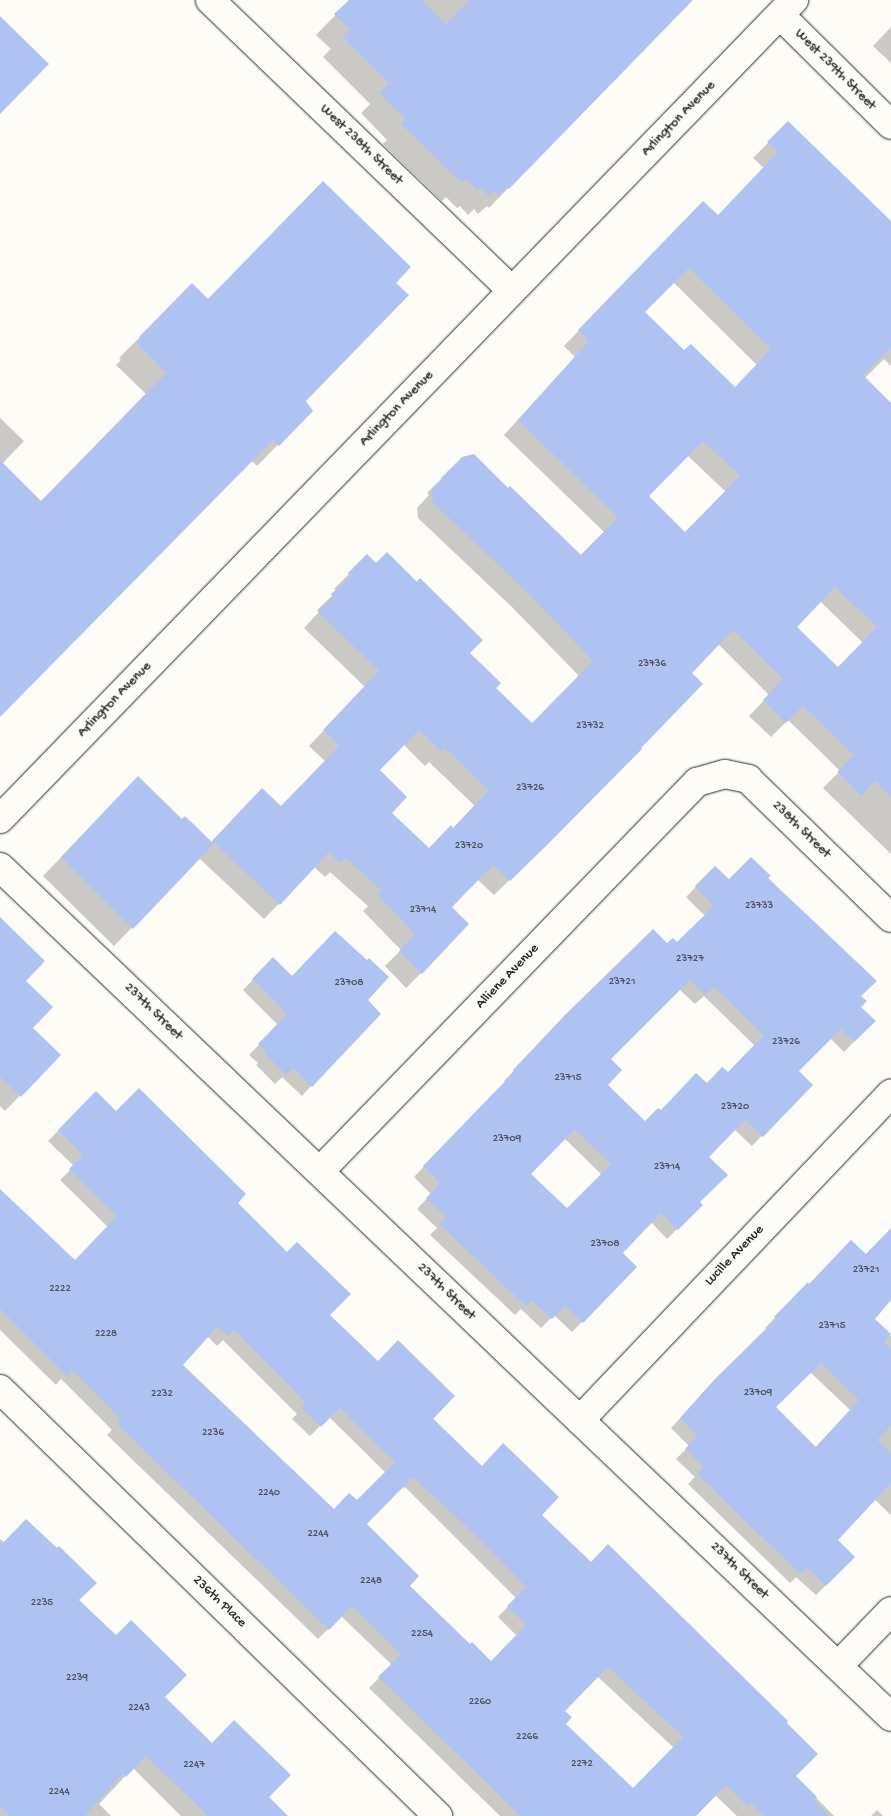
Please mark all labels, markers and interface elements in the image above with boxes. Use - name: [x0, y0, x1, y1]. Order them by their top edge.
- street label: West 239th Street: [791, 26, 879, 114]
- street label: Arlington Avenue: [639, 78, 719, 160]
- street label: West 238th Street: [316, 101, 406, 189]
- street label: Arlington Avenue: [357, 368, 437, 450]
- house number: 23736: [638, 657, 666, 671]
- street label: Arlington Avenue: [75, 659, 155, 741]
- house number: 23732: [576, 719, 604, 733]
- house number: 23726: [516, 781, 544, 795]
- street label: 238th Street: [768, 798, 834, 862]
- house number: 23720: [455, 839, 483, 853]
- house number: 23733: [745, 899, 773, 913]
- house number: 23714: [410, 903, 436, 917]
- street label: Alliene Avenue: [473, 941, 543, 1013]
- house number: 23727: [676, 952, 704, 966]
- house number: 23721: [609, 975, 635, 989]
- house number: 23708: [334, 976, 364, 990]
- street label: 237th Street: [120, 980, 186, 1044]
- house number: 23726: [772, 1035, 800, 1049]
- house number: 23715: [554, 1071, 582, 1085]
- house number: 23720: [721, 1100, 749, 1114]
- house number: 23709: [493, 1132, 521, 1146]
- house number: 23714: [654, 1160, 680, 1174]
- street label: Lucille Avenue: [702, 1222, 768, 1290]
- house number: 23708: [590, 1237, 620, 1251]
- street label: 237th Street: [413, 1260, 479, 1324]
- house number: 23721: [853, 1263, 879, 1277]
- house number: 2222: [49, 1282, 71, 1296]
- house number: 23715: [818, 1319, 846, 1333]
- house number: 2228: [95, 1327, 117, 1341]
- house number: 23709: [744, 1386, 772, 1400]
- house number: 2232: [151, 1387, 173, 1401]
- house number: 2236: [202, 1426, 224, 1440]
- house number: 2240: [258, 1486, 280, 1500]
- house number: 2244: [307, 1527, 329, 1541]
- street label: 237th Street: [706, 1539, 772, 1603]
- street label: 236th Place: [189, 1572, 249, 1632]
- house number: 2248: [360, 1574, 382, 1588]
- house number: 2235: [31, 1596, 53, 1610]
- house number: 2254: [411, 1627, 433, 1641]
- house number: 2239: [66, 1671, 88, 1685]
- house number: 2260: [469, 1695, 491, 1709]
- house number: 2243: [128, 1701, 150, 1715]
- house number: 2266: [516, 1730, 538, 1744]
- house number: 2272: [571, 1757, 593, 1771]
- house number: 2247: [183, 1758, 205, 1772]
- house number: 2244: [48, 1785, 70, 1799]

